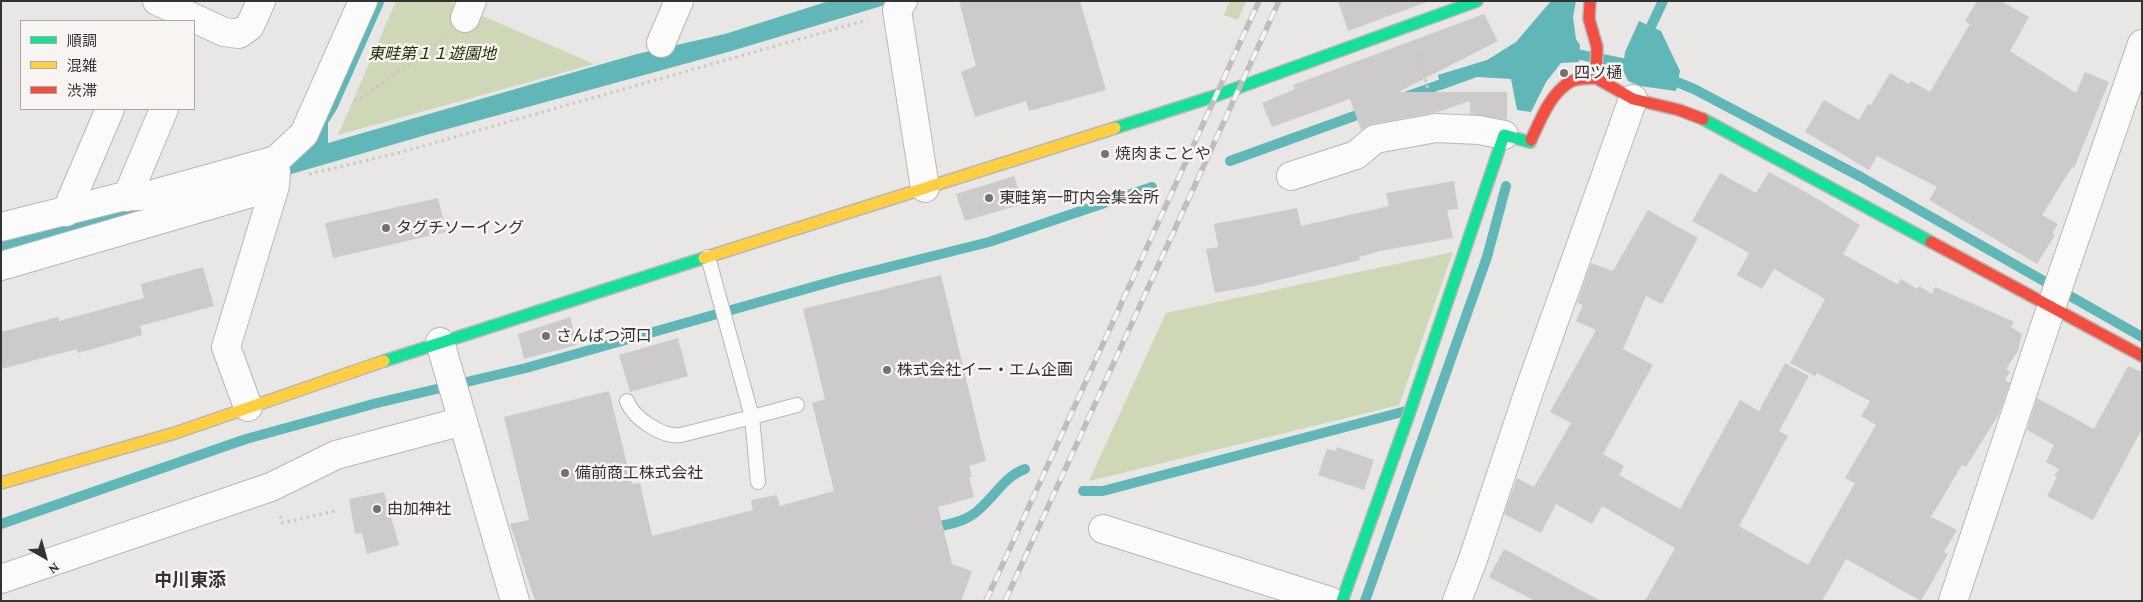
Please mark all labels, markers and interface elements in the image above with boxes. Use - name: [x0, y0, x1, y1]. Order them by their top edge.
- legend: [20, 20, 195, 110]
- text: 順調: [67, 33, 97, 49]
- park label: 東畦第１１遊園地: [368, 44, 496, 64]
- text: 混雑: [67, 58, 97, 74]
- place label: 四ツ樋: [1574, 63, 1622, 83]
- marker: 四ツ樋: [1558, 67, 1570, 79]
- text: 渋滞: [67, 83, 97, 99]
- place label: 焼肉まことや: [1115, 144, 1211, 164]
- marker: 焼肉まことや: [1099, 148, 1111, 160]
- place label: 東畦第一町内会集会所: [999, 188, 1159, 208]
- marker: 東畦第一町内会集会所: [983, 192, 995, 204]
- place label: タグチソーイング: [396, 218, 524, 238]
- marker: タグチソーイング: [380, 222, 392, 234]
- place label: さんぱつ河口: [556, 326, 652, 346]
- marker: さんぱつ河口: [540, 330, 552, 342]
- place label: 株式会社イー・エム企画: [897, 360, 1073, 380]
- marker: 株式会社イー・エム企画: [881, 364, 893, 376]
- place label: 備前商工株式会社: [575, 463, 703, 483]
- marker: 備前商工株式会社: [559, 467, 571, 479]
- place label: 由加神社: [387, 499, 451, 519]
- marker: 由加神社: [371, 503, 383, 515]
- north arrow: [20, 532, 70, 582]
- text: N: [46, 560, 63, 578]
- district label: 中川東添: [154, 569, 226, 591]

